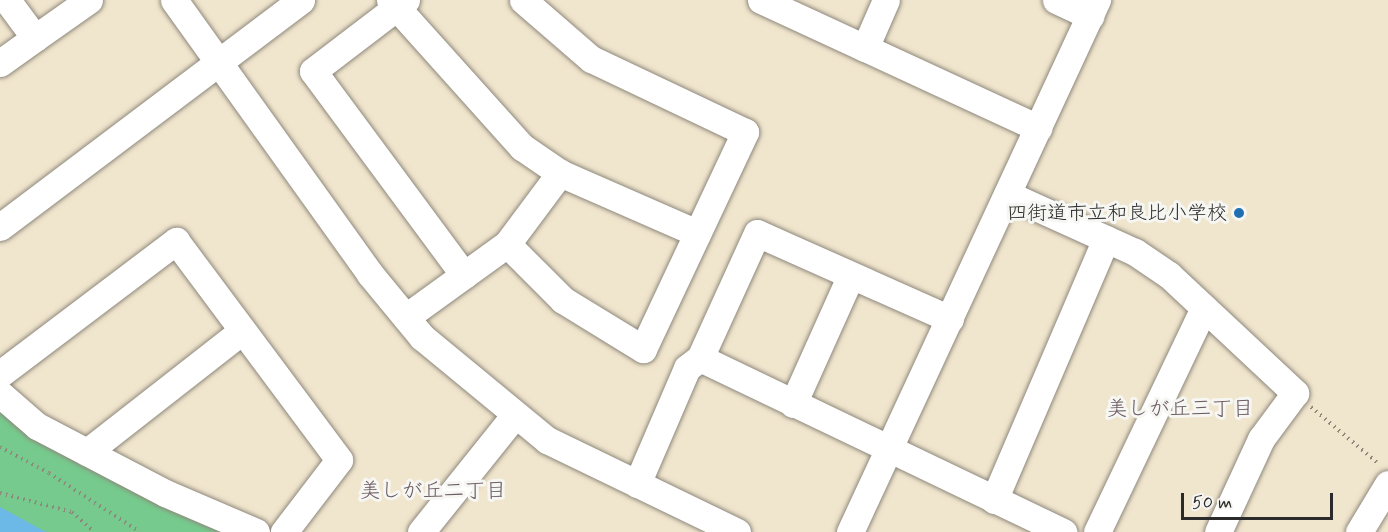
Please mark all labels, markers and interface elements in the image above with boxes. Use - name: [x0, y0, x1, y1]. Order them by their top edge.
- place label: 四街道市立和良比小学校: [1007, 201, 1227, 225]
- marker: 四街道市立和良比小学校: [1232, 206, 1246, 220]
- district label: 美しが丘三丁目: [1107, 396, 1253, 422]
- district label: 美しが丘二丁目: [360, 478, 506, 504]
- scale bar: [1184, 481, 1336, 519]
- text: 50 m: [1192, 491, 1232, 515]

